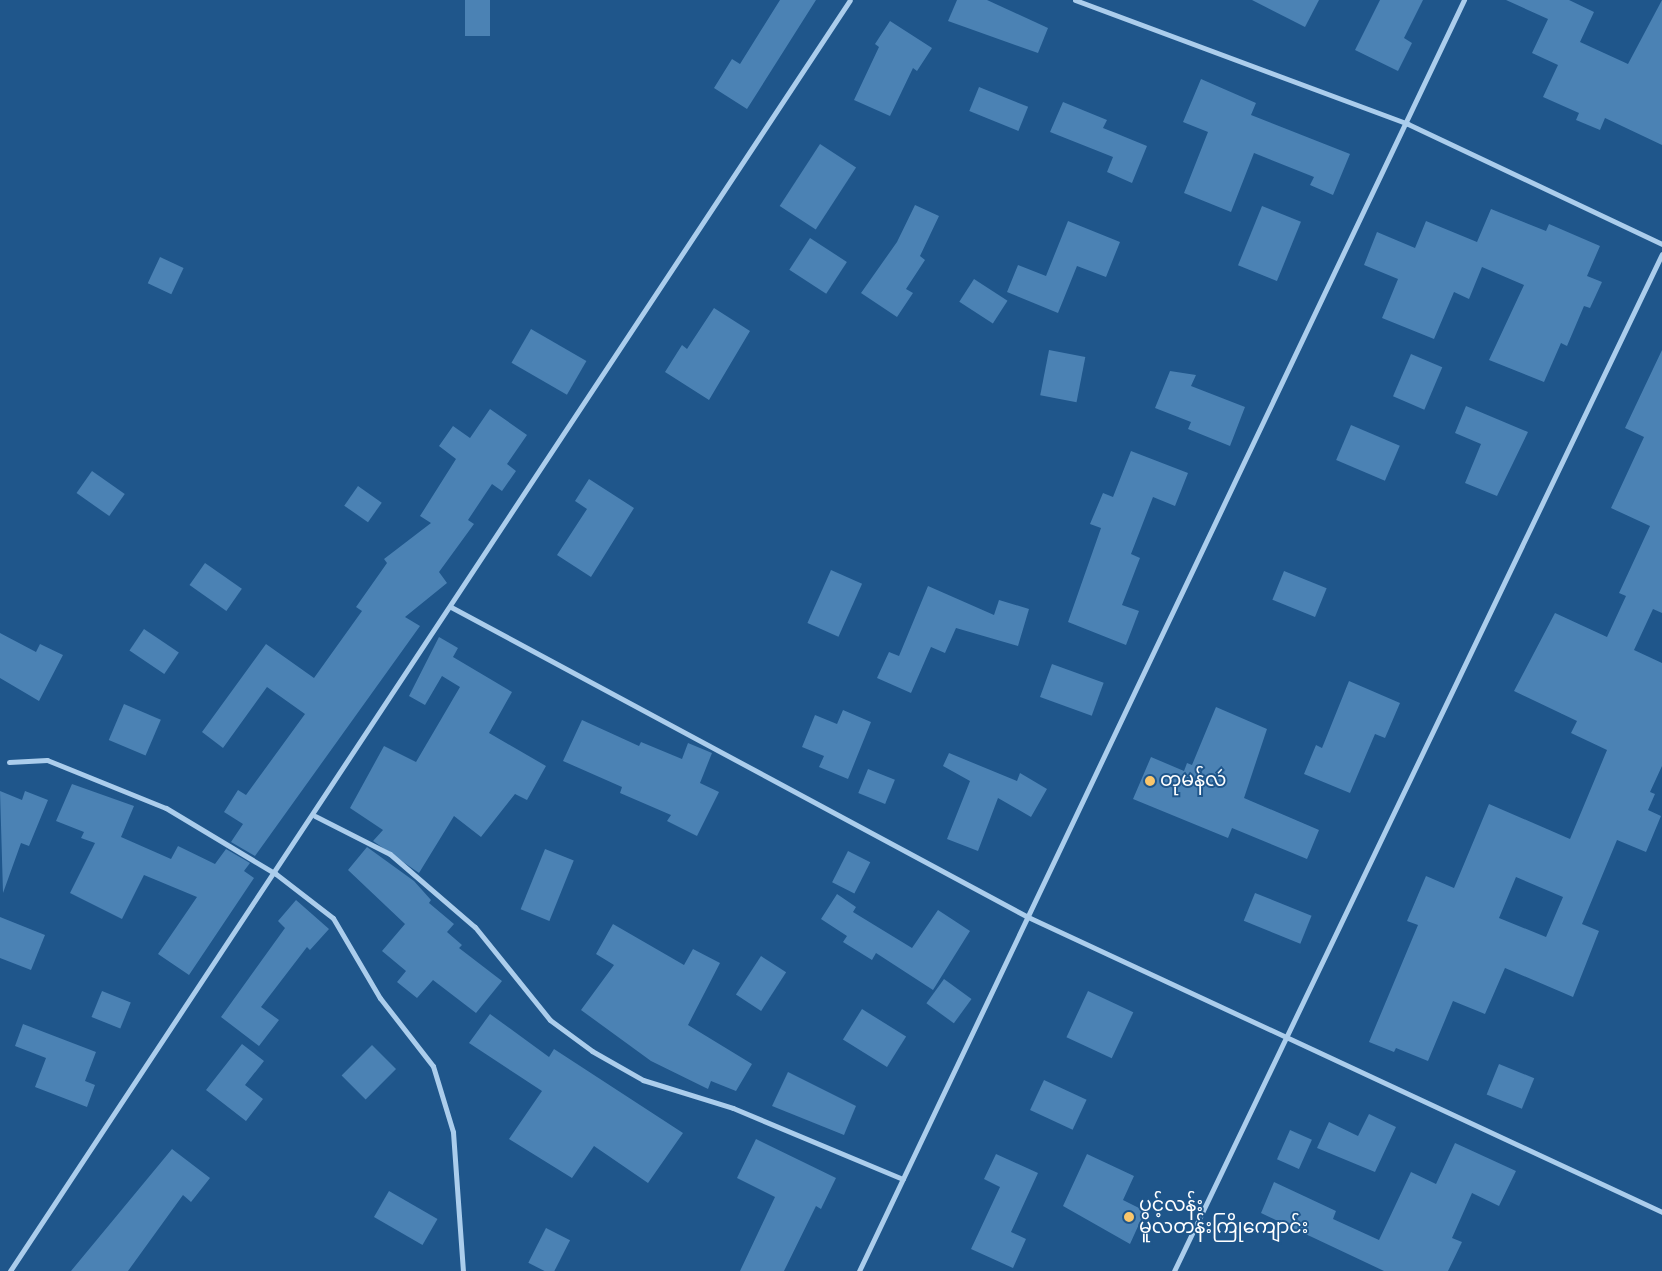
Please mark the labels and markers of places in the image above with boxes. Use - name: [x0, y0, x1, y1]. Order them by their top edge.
- place label: တုမန်လဴ: [1160, 770, 1226, 792]
- marker: တုမန်လဴ: [1144, 775, 1156, 787]
- place label: ပွင့်လန်း မူလတန်းကြိုကျောင်း: [1139, 1195, 1308, 1239]
- marker: ပွင့်လန်း မူလတန်းကြိုကျောင်း: [1123, 1211, 1135, 1223]

